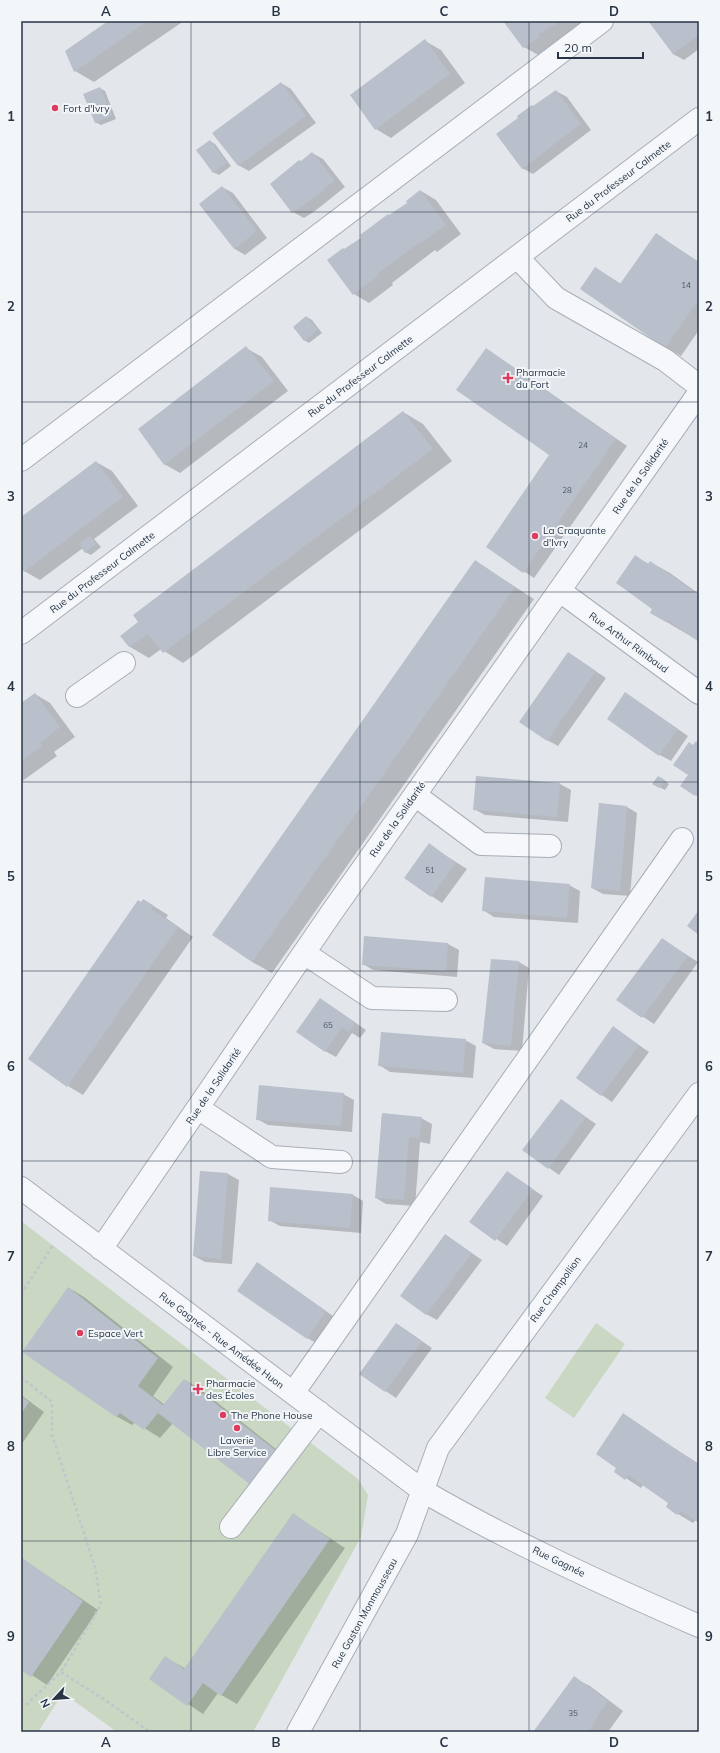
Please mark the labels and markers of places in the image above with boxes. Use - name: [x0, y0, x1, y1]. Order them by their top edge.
- place label: Fort d'Ivry: [63, 102, 110, 115]
- marker: Fort d'Ivry: [50, 103, 60, 113]
- place label: Pharmacie du Fort: [516, 366, 566, 391]
- marker: Pharmacie du Fort: [503, 373, 513, 383]
- place label: La Craquante d'Ivry: [543, 524, 606, 549]
- marker: La Craquante d'Ivry: [530, 531, 540, 541]
- place label: Espace Vert: [88, 1327, 143, 1340]
- marker: Espace Vert: [75, 1328, 85, 1338]
- place label: Pharmacie des Écoles: [206, 1377, 256, 1402]
- marker: Pharmacie des Écoles: [193, 1384, 203, 1394]
- place label: The Phone House: [231, 1409, 312, 1422]
- marker: The Phone House: [218, 1410, 228, 1420]
- marker: Laverie Libre Service: [232, 1423, 242, 1433]
- place label: Laverie Libre Service: [207, 1434, 267, 1459]

